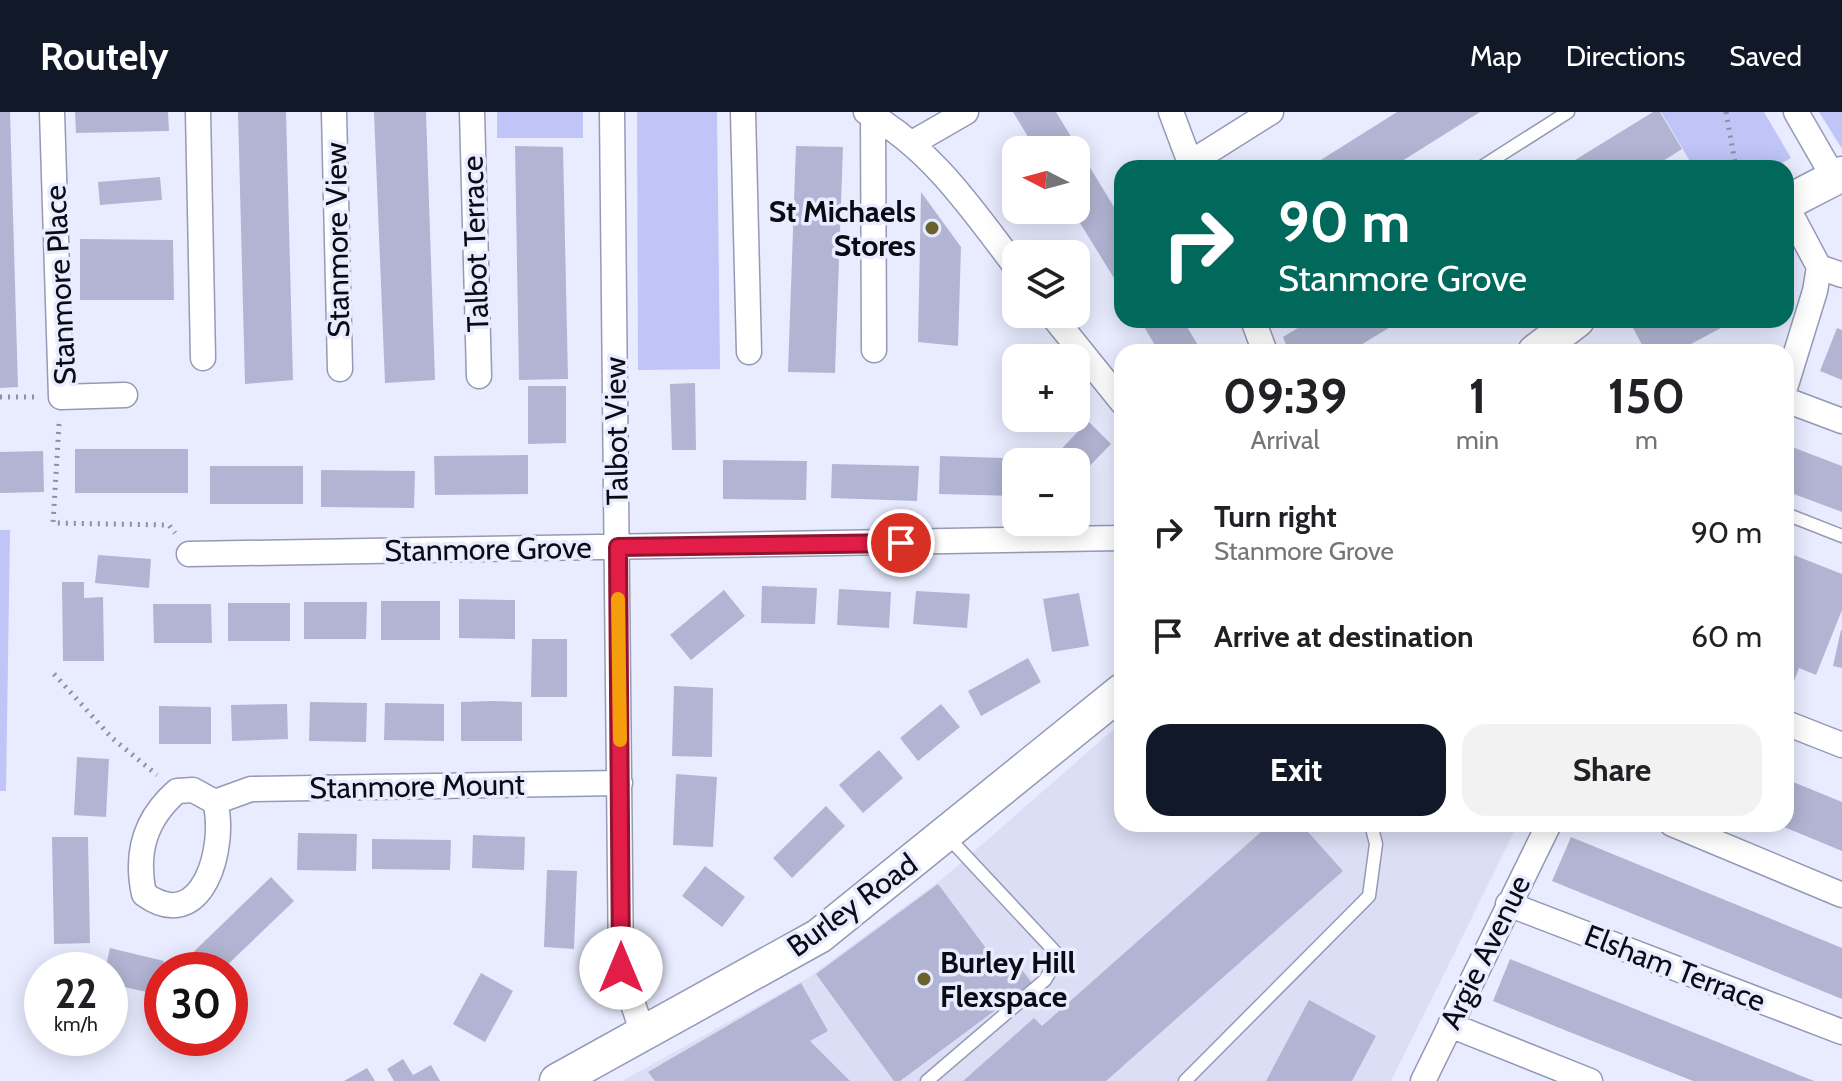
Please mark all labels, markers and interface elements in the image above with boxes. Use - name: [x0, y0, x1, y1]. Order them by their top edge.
- text: Routely: [40, 33, 169, 80]
- text: Map: [1470, 39, 1522, 73]
- text: Directions: [1566, 39, 1685, 73]
- text: Saved: [1729, 39, 1802, 73]
- north arrow: [1002, 136, 1090, 224]
- map controls: [1002, 136, 1090, 536]
- street label: Stanmore View: [317, 142, 357, 338]
- street label: Talbot Terrace: [453, 155, 497, 333]
- street label: Stanmore Place: [36, 184, 84, 386]
- text: 90 m: [1278, 188, 1410, 256]
- icon: right: [1146, 192, 1250, 296]
- place label: St Michaels Stores: [769, 193, 916, 264]
- marker: St Michaels Stores: [923, 219, 941, 237]
- button: layers: [1002, 240, 1090, 328]
- text: Stanmore Grove: [1278, 256, 1527, 300]
- button: +: [1002, 344, 1090, 432]
- street label: Talbot View: [596, 356, 636, 506]
- text: 09:39: [1223, 367, 1347, 425]
- text: 1: [1469, 367, 1486, 425]
- text: 150: [1608, 367, 1685, 425]
- text: Arrival: [1250, 424, 1320, 456]
- text: min: [1456, 424, 1499, 456]
- text: m: [1635, 424, 1658, 456]
- button: −: [1002, 448, 1090, 536]
- text: Turn right: [1214, 498, 1337, 535]
- pin: [867, 509, 935, 577]
- icon: right: [1146, 510, 1190, 554]
- text: 90 m: [1691, 514, 1762, 551]
- icon: arrive: [879, 521, 923, 565]
- street label: Stanmore Grove: [384, 529, 592, 569]
- text: Stanmore Grove: [1214, 535, 1394, 567]
- icon: arrive: [1146, 614, 1190, 658]
- text: Arrive at destination: [1214, 618, 1474, 655]
- text: 60 m: [1691, 618, 1762, 655]
- button: Exit: [1146, 724, 1446, 816]
- button: Share: [1462, 724, 1762, 816]
- street label: Stanmore Mount: [309, 766, 525, 806]
- street label: Burley Road: [780, 845, 924, 965]
- street label: Argie Avenue: [1432, 869, 1538, 1035]
- street label: Elsham Terrace: [1579, 917, 1771, 1019]
- position arrow: [579, 926, 663, 1010]
- place label: Burley Hill Flexspace: [940, 944, 1076, 1015]
- speed limit sign: 30: [144, 952, 248, 1056]
- text: 22: [55, 969, 97, 1018]
- marker: Burley Hill Flexspace: [915, 970, 933, 988]
- text: km/h: [54, 1012, 98, 1036]

